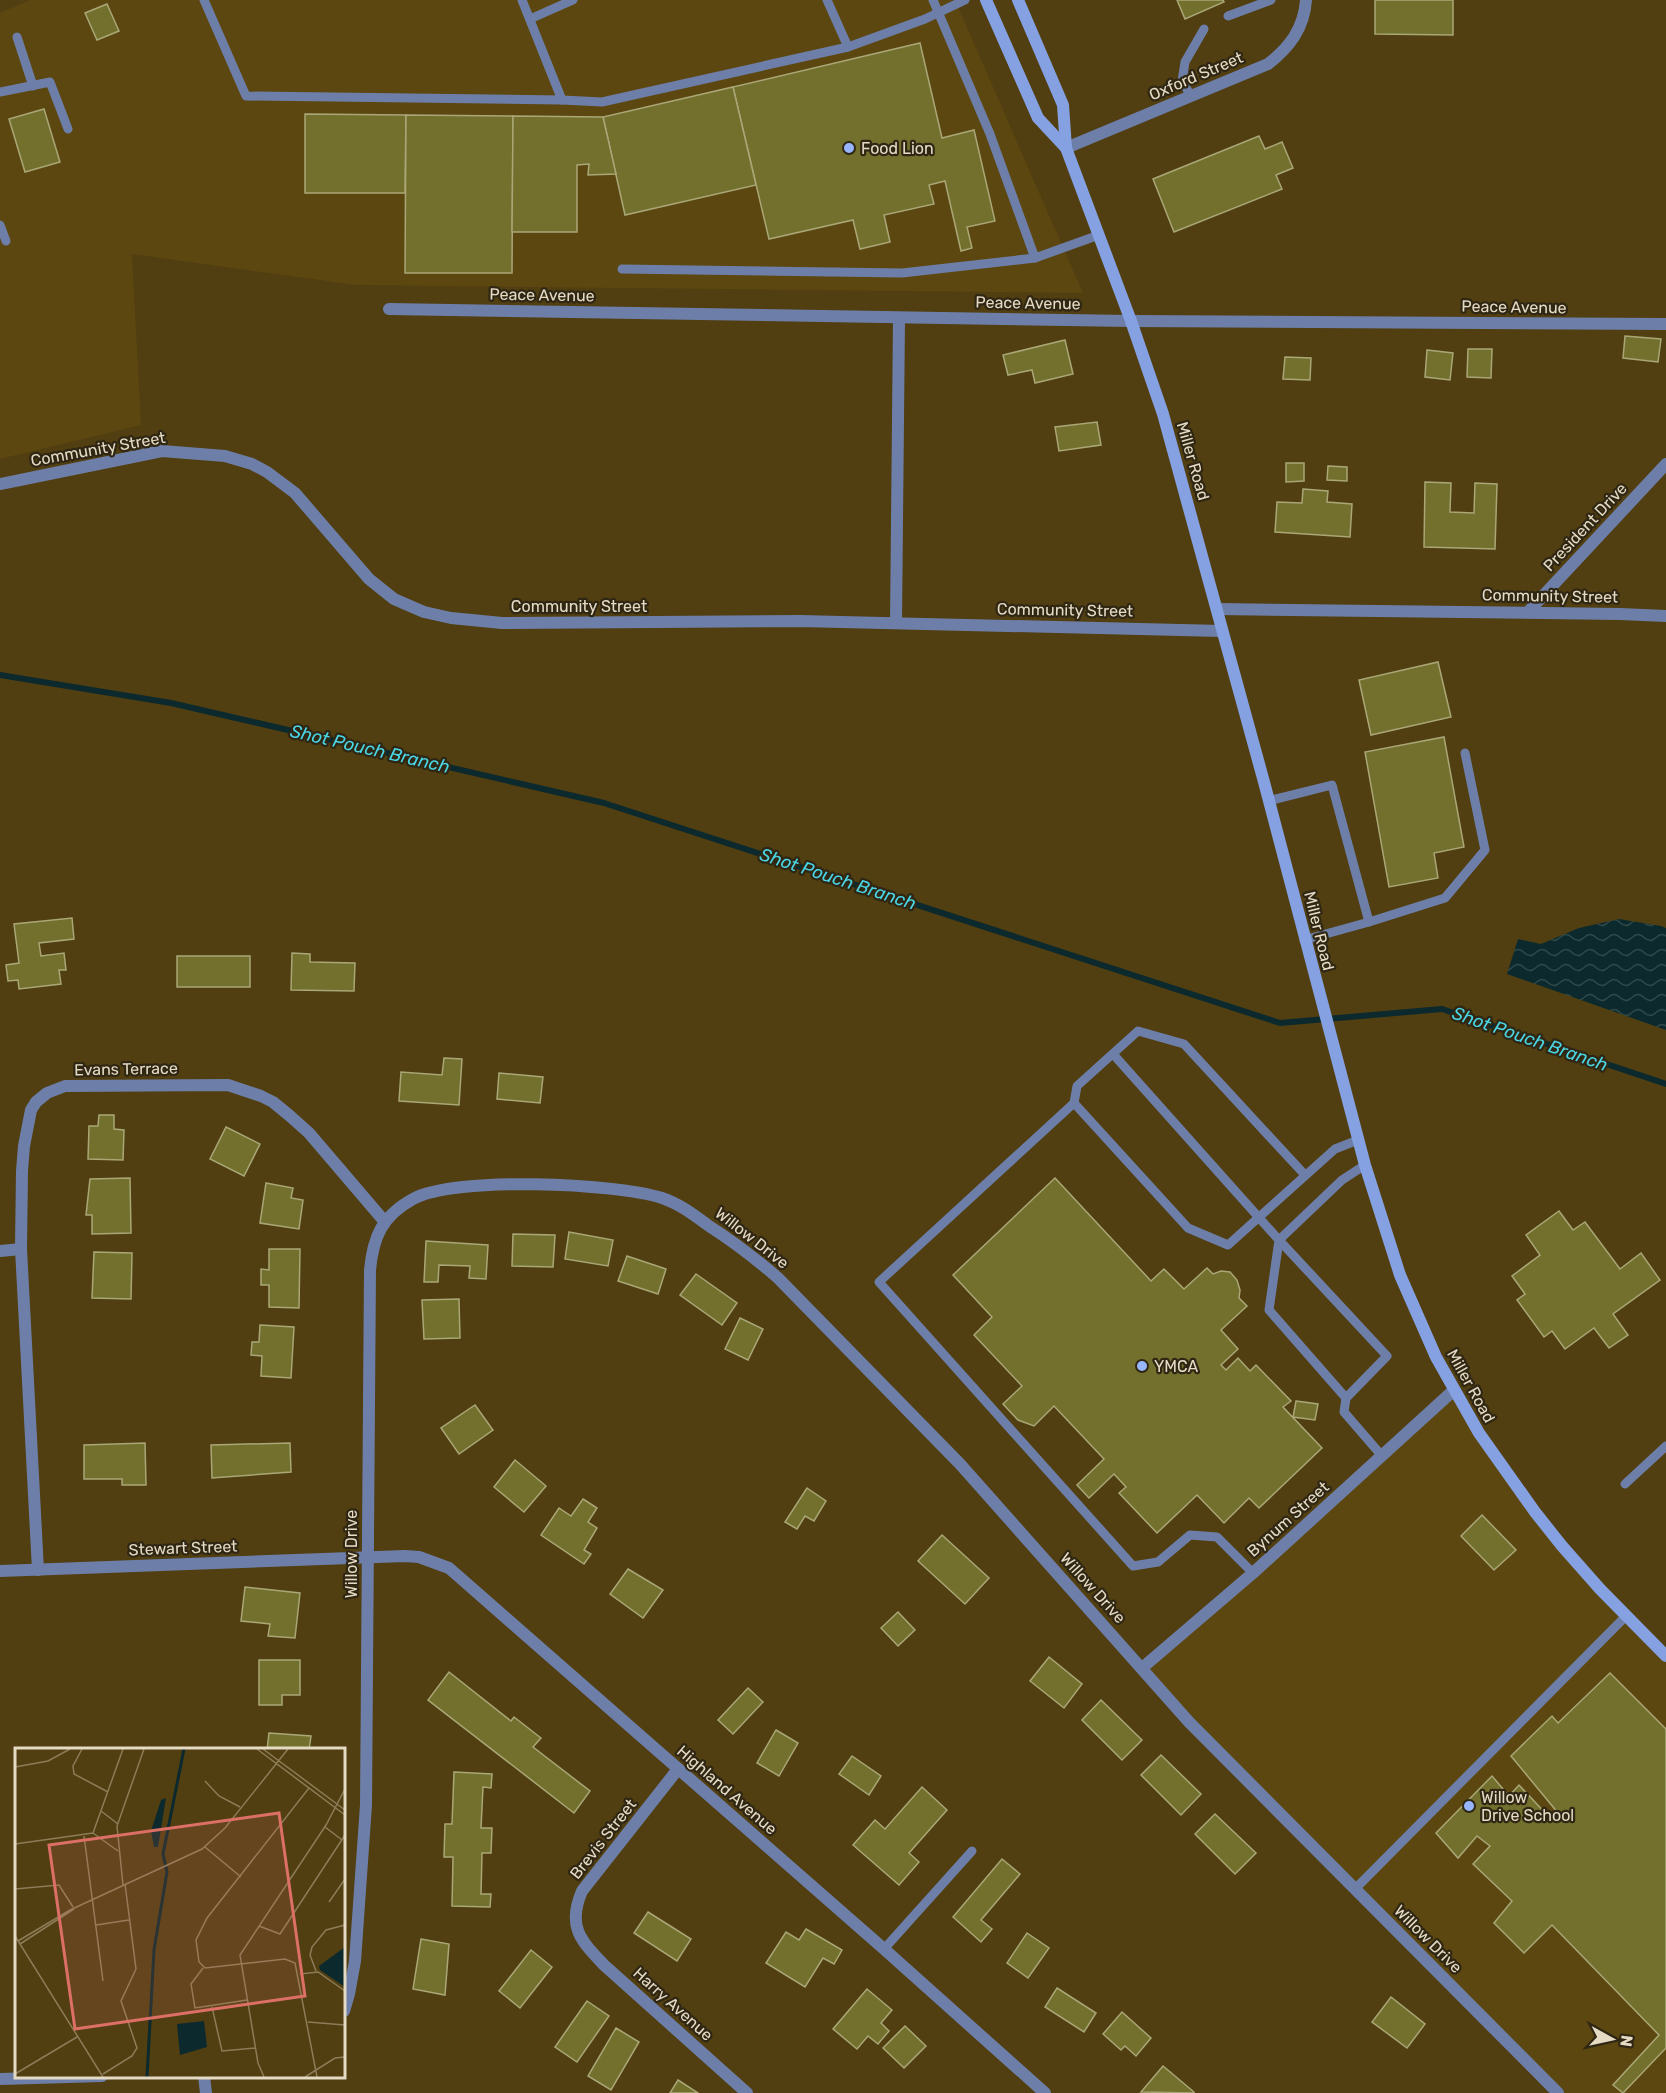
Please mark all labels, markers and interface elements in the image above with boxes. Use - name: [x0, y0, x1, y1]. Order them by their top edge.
- street label: Oxford Street: [1146, 48, 1246, 104]
- place label: Food Lion: [861, 139, 934, 158]
- marker: Food Lion: [842, 141, 856, 155]
- street label: Peace Avenue: [489, 285, 595, 305]
- street label: Peace Avenue: [975, 293, 1081, 313]
- street label: Peace Avenue: [1461, 297, 1567, 317]
- street label: Miller Road: [1173, 420, 1213, 502]
- street label: Community Street: [29, 428, 167, 470]
- street label: President Drive: [1539, 479, 1631, 575]
- street label: Community Street: [1482, 585, 1618, 607]
- street label: Community Street: [511, 597, 647, 616]
- street label: Community Street: [997, 599, 1133, 621]
- water label: Shot Pouch Branch: [288, 720, 452, 778]
- water label: Shot Pouch Branch: [757, 843, 919, 915]
- street label: Miller Road: [1300, 889, 1338, 973]
- water label: Shot Pouch Branch: [1449, 1002, 1611, 1076]
- street label: Evans Terrace: [74, 1059, 178, 1079]
- street label: Willow Drive: [711, 1203, 793, 1273]
- street label: Miller Road: [1443, 1346, 1499, 1426]
- place label: YMCA: [1154, 1357, 1199, 1376]
- marker: YMCA: [1135, 1359, 1149, 1373]
- street label: Bynum Street: [1243, 1477, 1333, 1561]
- street label: Willow Drive: [342, 1510, 361, 1598]
- street label: Stewart Street: [128, 1537, 238, 1559]
- street label: Willow Drive: [1056, 1549, 1130, 1627]
- street label: Highland Avenue: [673, 1741, 781, 1839]
- inset map: [15, 1748, 345, 2078]
- place label: Willow Drive School: [1481, 1788, 1574, 1825]
- street label: Brevis Street: [566, 1795, 640, 1883]
- marker: Willow Drive School: [1462, 1799, 1476, 1813]
- street label: Willow Drive: [1390, 1901, 1466, 1977]
- street label: Harry Avenue: [629, 1963, 717, 2045]
- north arrow: [1582, 2009, 1642, 2069]
- text: N: [1616, 2034, 1637, 2048]

